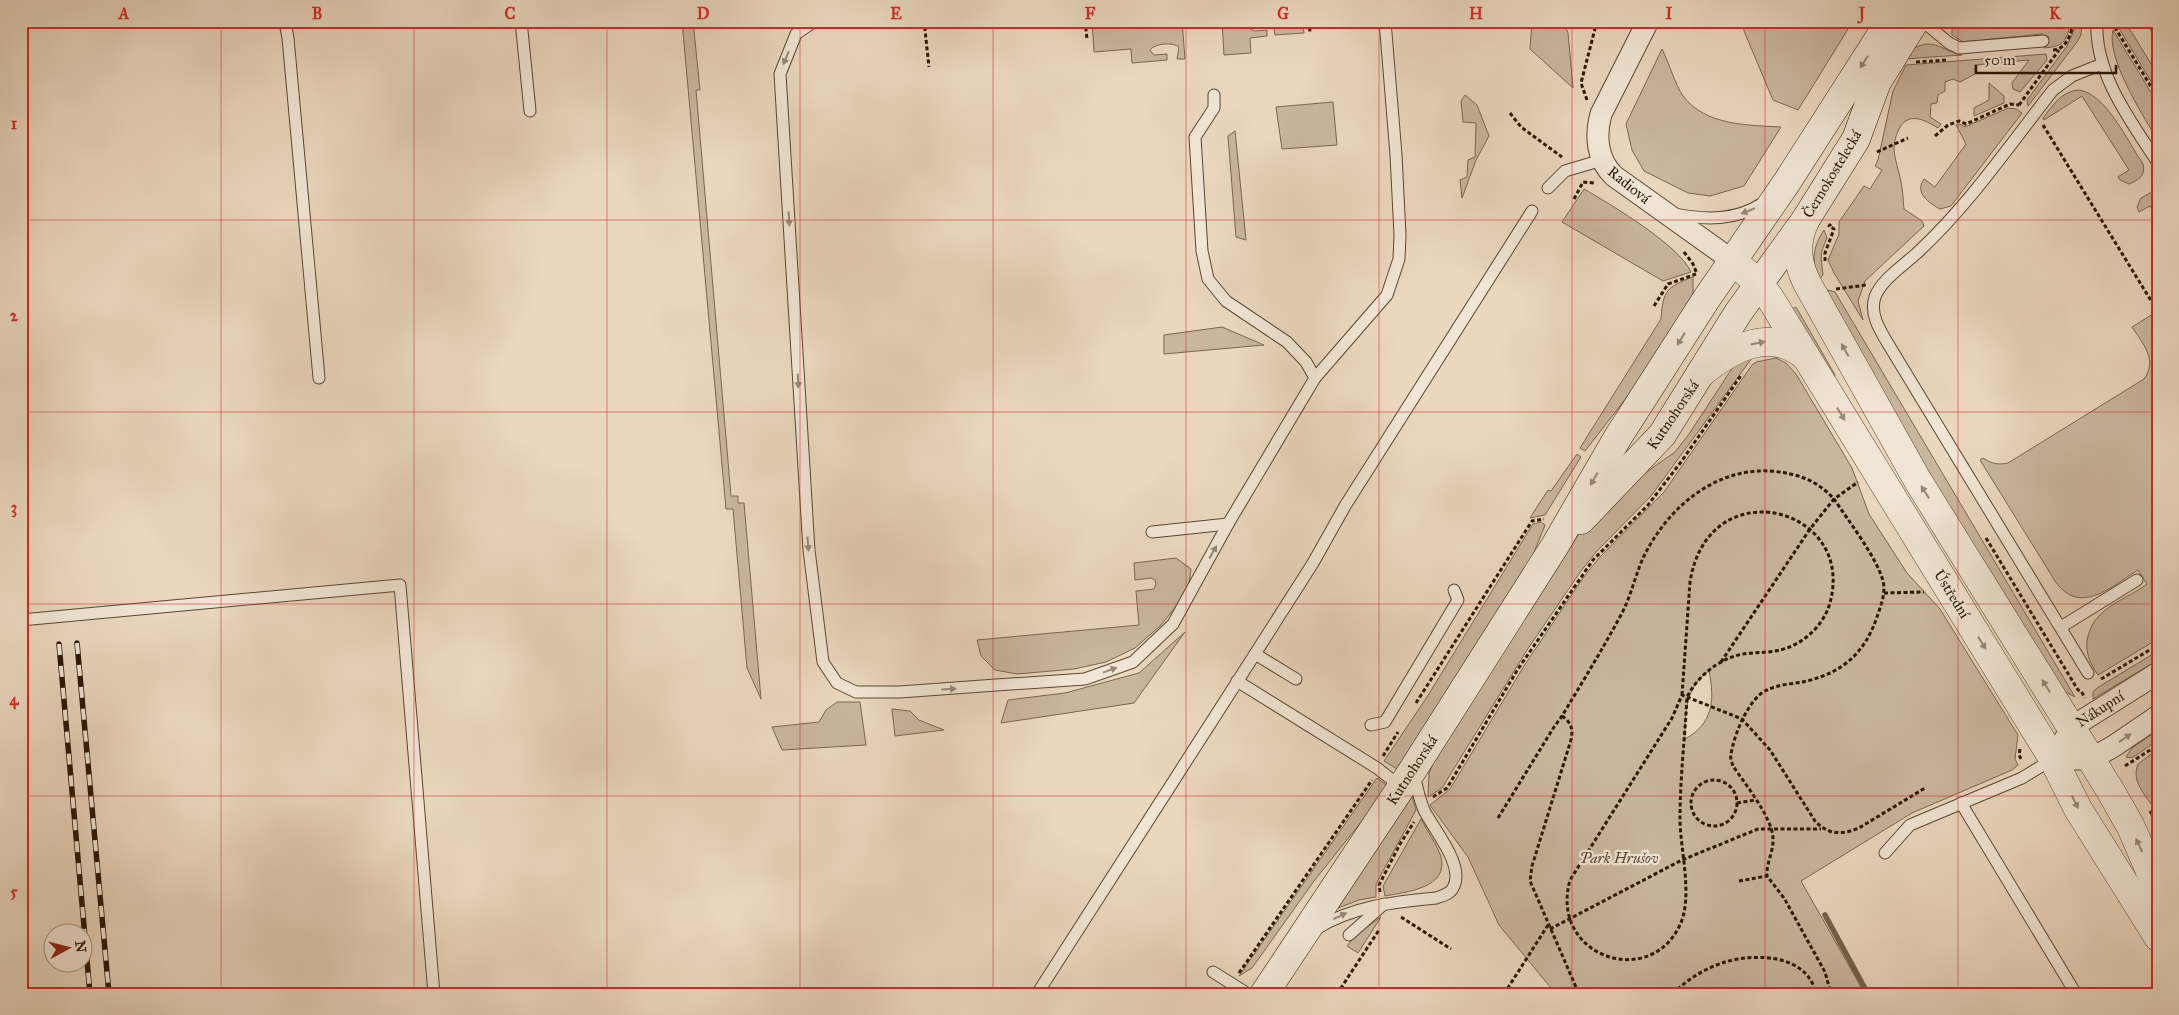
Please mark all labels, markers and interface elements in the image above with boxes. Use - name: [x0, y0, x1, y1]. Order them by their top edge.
- text: A: [118, 4, 130, 23]
- text: B: [312, 4, 322, 23]
- text: C: [505, 4, 516, 23]
- text: D: [697, 4, 710, 23]
- text: E: [890, 4, 902, 23]
- text: F: [1085, 4, 1096, 23]
- text: G: [1277, 4, 1289, 23]
- text: H: [1469, 4, 1483, 23]
- text: I: [1666, 4, 1673, 23]
- text: J: [1857, 4, 1866, 24]
- text: K: [2049, 4, 2061, 23]
- scale bar: [1976, 42, 2116, 74]
- one-way arrow: [782, 51, 790, 65]
- text: 50 m: [1984, 51, 2016, 69]
- one-way arrow: [1859, 56, 1869, 69]
- text: 1: [11, 114, 18, 133]
- street label: Černokostelecká: [1798, 126, 1866, 221]
- street label: Radiová: [1604, 162, 1654, 208]
- one-way arrow: [1741, 207, 1755, 215]
- one-way arrow: [785, 212, 793, 228]
- text: 2: [10, 306, 19, 325]
- one-way arrow: [1677, 333, 1686, 346]
- one-way arrow: [1750, 339, 1765, 347]
- one-way arrow: [1841, 343, 1849, 358]
- one-way arrow: [795, 374, 803, 390]
- street label: Kutnohorská: [1643, 376, 1703, 453]
- one-way arrow: [1836, 407, 1846, 420]
- one-way arrow: [1590, 471, 1598, 486]
- one-way arrow: [1920, 485, 1929, 498]
- text: 3: [11, 498, 17, 518]
- one-way arrow: [805, 536, 813, 552]
- one-way arrow: [1209, 544, 1217, 559]
- street label: Ústřední: [1930, 566, 1975, 622]
- one-way arrow: [1977, 636, 1986, 649]
- one-way arrow: [1103, 666, 1118, 674]
- one-way arrow: [2041, 679, 2050, 692]
- one-way arrow: [941, 684, 957, 692]
- street label: Nákupní: [2073, 686, 2128, 731]
- text: 4: [10, 690, 20, 710]
- street label: Kutnohorská: [1383, 731, 1442, 808]
- one-way arrow: [2118, 733, 2132, 743]
- one-way arrow: [2071, 795, 2079, 810]
- one-way arrow: [2135, 838, 2143, 852]
- park label: Park Hrušov: [1579, 849, 1659, 867]
- text: 5: [10, 882, 18, 901]
- one-way arrow: [1332, 912, 1347, 920]
- north arrow: [42, 922, 92, 972]
- text: N: [71, 940, 90, 954]

